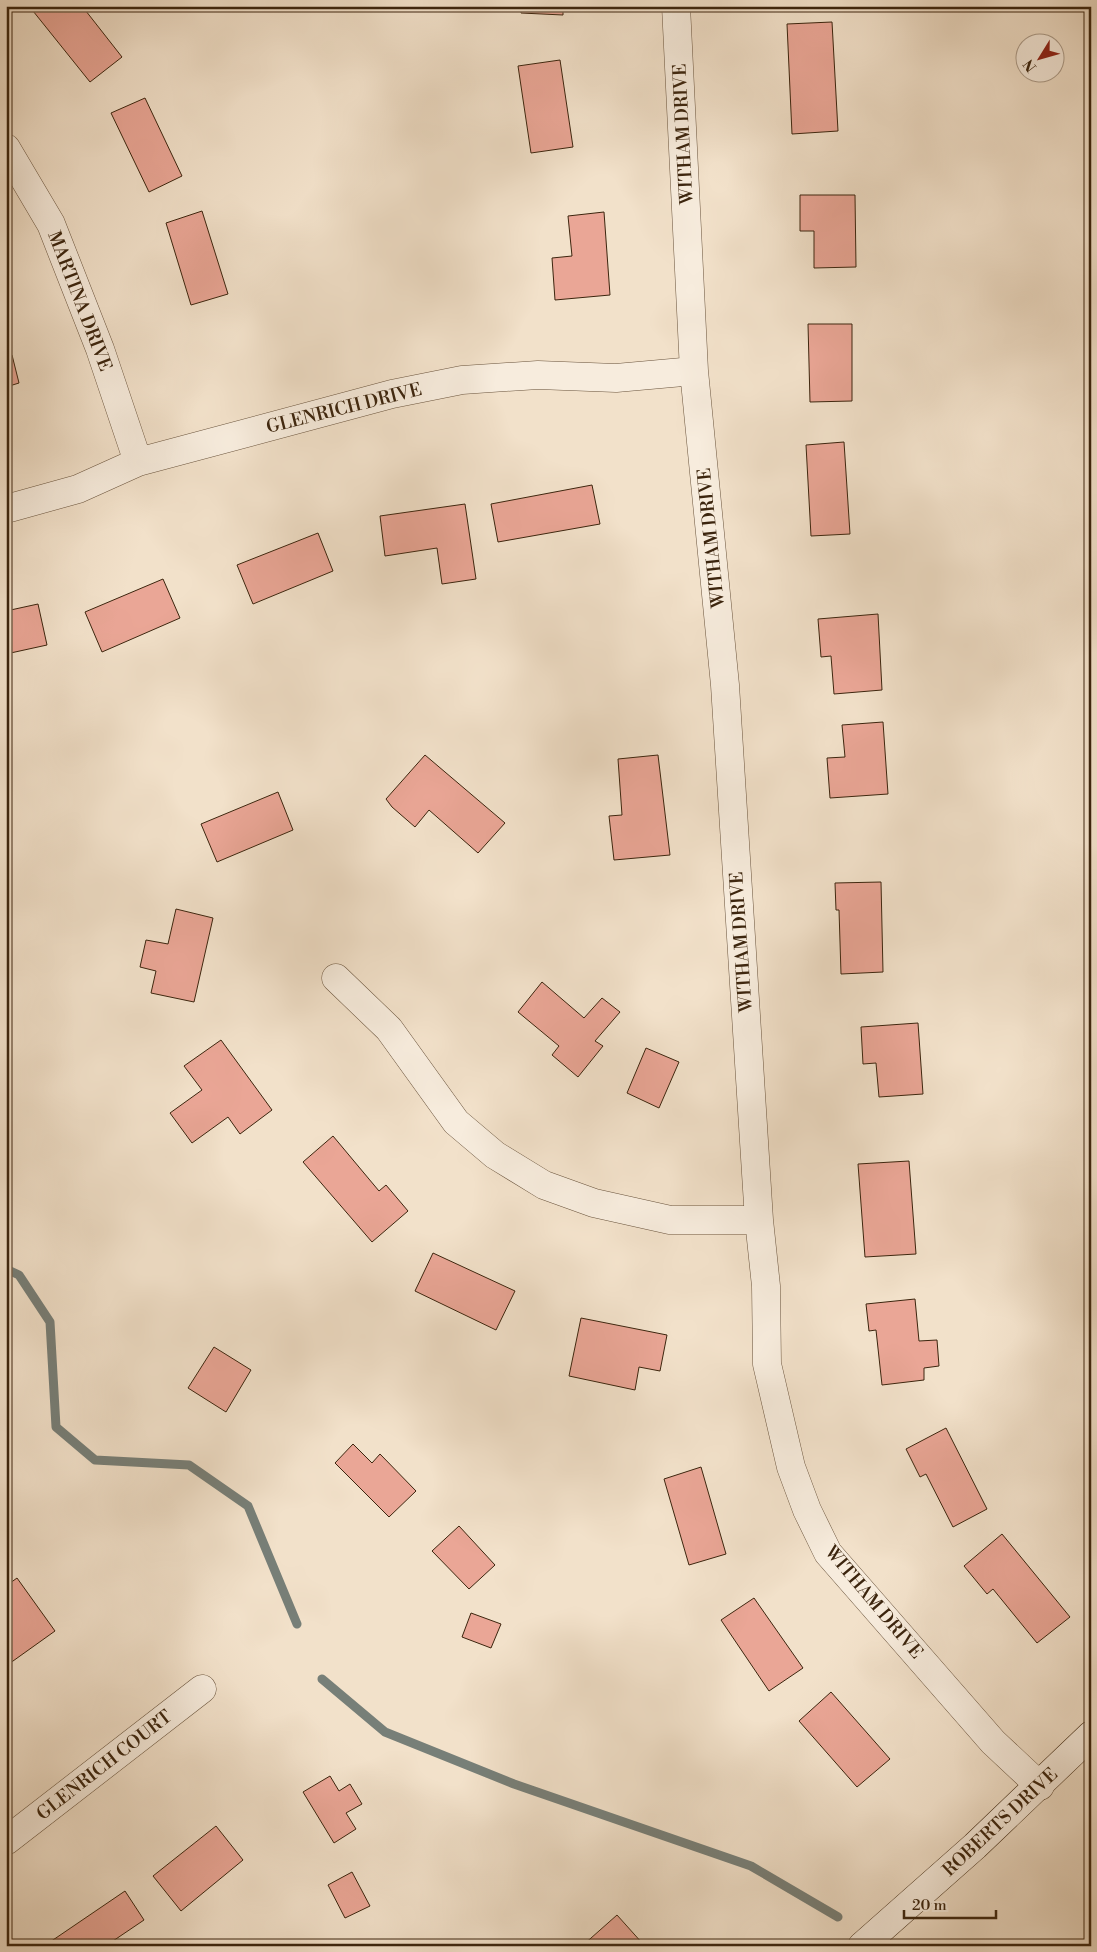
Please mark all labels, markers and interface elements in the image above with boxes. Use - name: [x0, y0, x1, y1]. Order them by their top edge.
- north arrow: [1014, 32, 1064, 82]
- text: N: [1020, 55, 1041, 75]
- street label: WITHAM DRIVE: [668, 63, 699, 206]
- street label: MARTINA DRIVE: [42, 228, 117, 374]
- street label: GLENRICH DRIVE: [264, 378, 424, 439]
- street label: WITHAM DRIVE: [693, 467, 730, 610]
- street label: WITHAM DRIVE: [725, 871, 758, 1014]
- street label: WITHAM DRIVE: [819, 1540, 928, 1664]
- street label: GLENRICH COURT: [32, 1705, 177, 1825]
- street label: ROBERTS DRIVE: [938, 1763, 1063, 1882]
- scale bar: [904, 1887, 997, 1919]
- text: 20 m: [912, 1896, 947, 1915]

